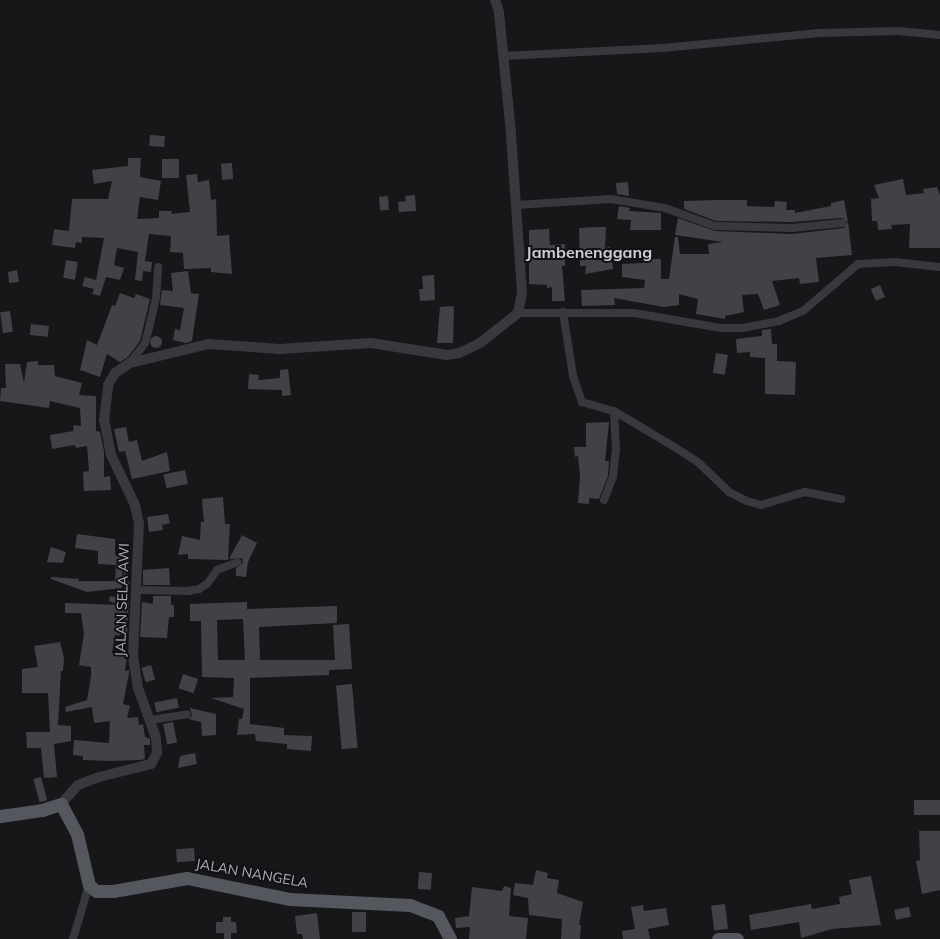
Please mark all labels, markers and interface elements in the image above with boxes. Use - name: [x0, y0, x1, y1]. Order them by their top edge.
- district label: Jambenenggang: [526, 242, 652, 262]
- street label: JALAN SELA AWI: [112, 543, 132, 657]
- street label: JALAN NANGELA: [194, 855, 310, 891]

